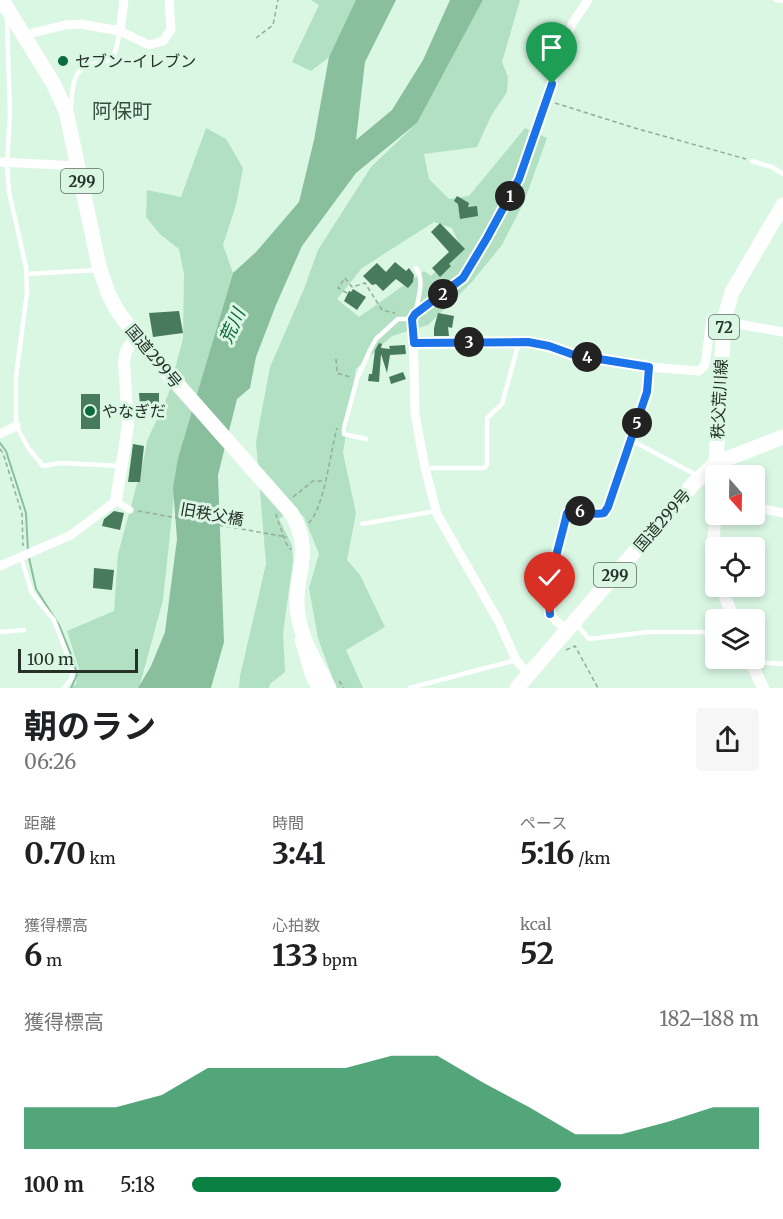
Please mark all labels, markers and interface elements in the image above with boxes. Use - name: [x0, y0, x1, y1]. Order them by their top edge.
- pin: [526, 22, 577, 84]
- icon: arrive: [535, 31, 568, 64]
- place label: セブン-イレブン: [75, 51, 196, 71]
- marker: セブン-イレブン: [56, 54, 70, 68]
- district label: 阿保町: [92, 98, 152, 123]
- road number: 299: [61, 169, 103, 193]
- pin: 1: [495, 181, 525, 211]
- text: 1: [506, 186, 514, 206]
- pin: 2: [428, 279, 458, 309]
- text: 2: [438, 284, 448, 304]
- water label: 荒川: [214, 303, 251, 347]
- road number: 72: [709, 315, 739, 339]
- street label: 国道299号: [122, 320, 186, 392]
- pin: 3: [454, 327, 484, 357]
- text: 3: [464, 332, 474, 352]
- pin: 4: [572, 342, 602, 372]
- text: 4: [582, 347, 592, 367]
- street label: 秩父荒川線: [707, 359, 731, 439]
- place label: やなぎだ: [102, 401, 166, 421]
- marker: やなぎだ: [83, 404, 97, 418]
- pin: 5: [622, 408, 652, 438]
- text: 5: [632, 413, 642, 433]
- north arrow: [705, 465, 765, 525]
- map controls: [705, 465, 765, 669]
- street label: 国道299号: [629, 485, 695, 555]
- pin: 6: [565, 496, 595, 526]
- street label: 旧秩父橋: [179, 499, 245, 529]
- text: 6: [575, 501, 585, 521]
- button: locate: [705, 537, 765, 597]
- pin: [524, 552, 575, 614]
- icon: check: [533, 561, 566, 594]
- road number: 299: [594, 563, 636, 587]
- button: layers: [705, 609, 765, 669]
- scale bar: [18, 646, 138, 674]
- text: 100 m: [27, 649, 74, 669]
- text: 朝のラン: [24, 706, 156, 747]
- button: share: [696, 708, 759, 771]
- text: 06:26: [24, 749, 76, 774]
- text: 距離: [24, 813, 56, 833]
- text: 時間: [272, 813, 304, 833]
- text: ペース: [520, 813, 567, 833]
- text: 0.70: [24, 834, 86, 872]
- text: 3:41: [272, 834, 326, 872]
- text: 5:16: [520, 834, 574, 872]
- text: km: [86, 848, 116, 868]
- text: /km: [574, 848, 610, 868]
- text: kcal: [520, 914, 551, 934]
- text: 獲得標高: [24, 915, 88, 935]
- text: 心拍数: [272, 915, 320, 935]
- text: 52: [520, 934, 554, 972]
- text: 6: [24, 936, 42, 974]
- text: 133: [272, 936, 318, 974]
- text: m: [42, 950, 62, 970]
- text: bpm: [318, 950, 358, 970]
- text: 182–188 m: [659, 1006, 759, 1031]
- text: 獲得標高: [24, 1009, 104, 1034]
- text: 100 m: [24, 1172, 84, 1197]
- text: 5:18: [120, 1172, 155, 1197]

